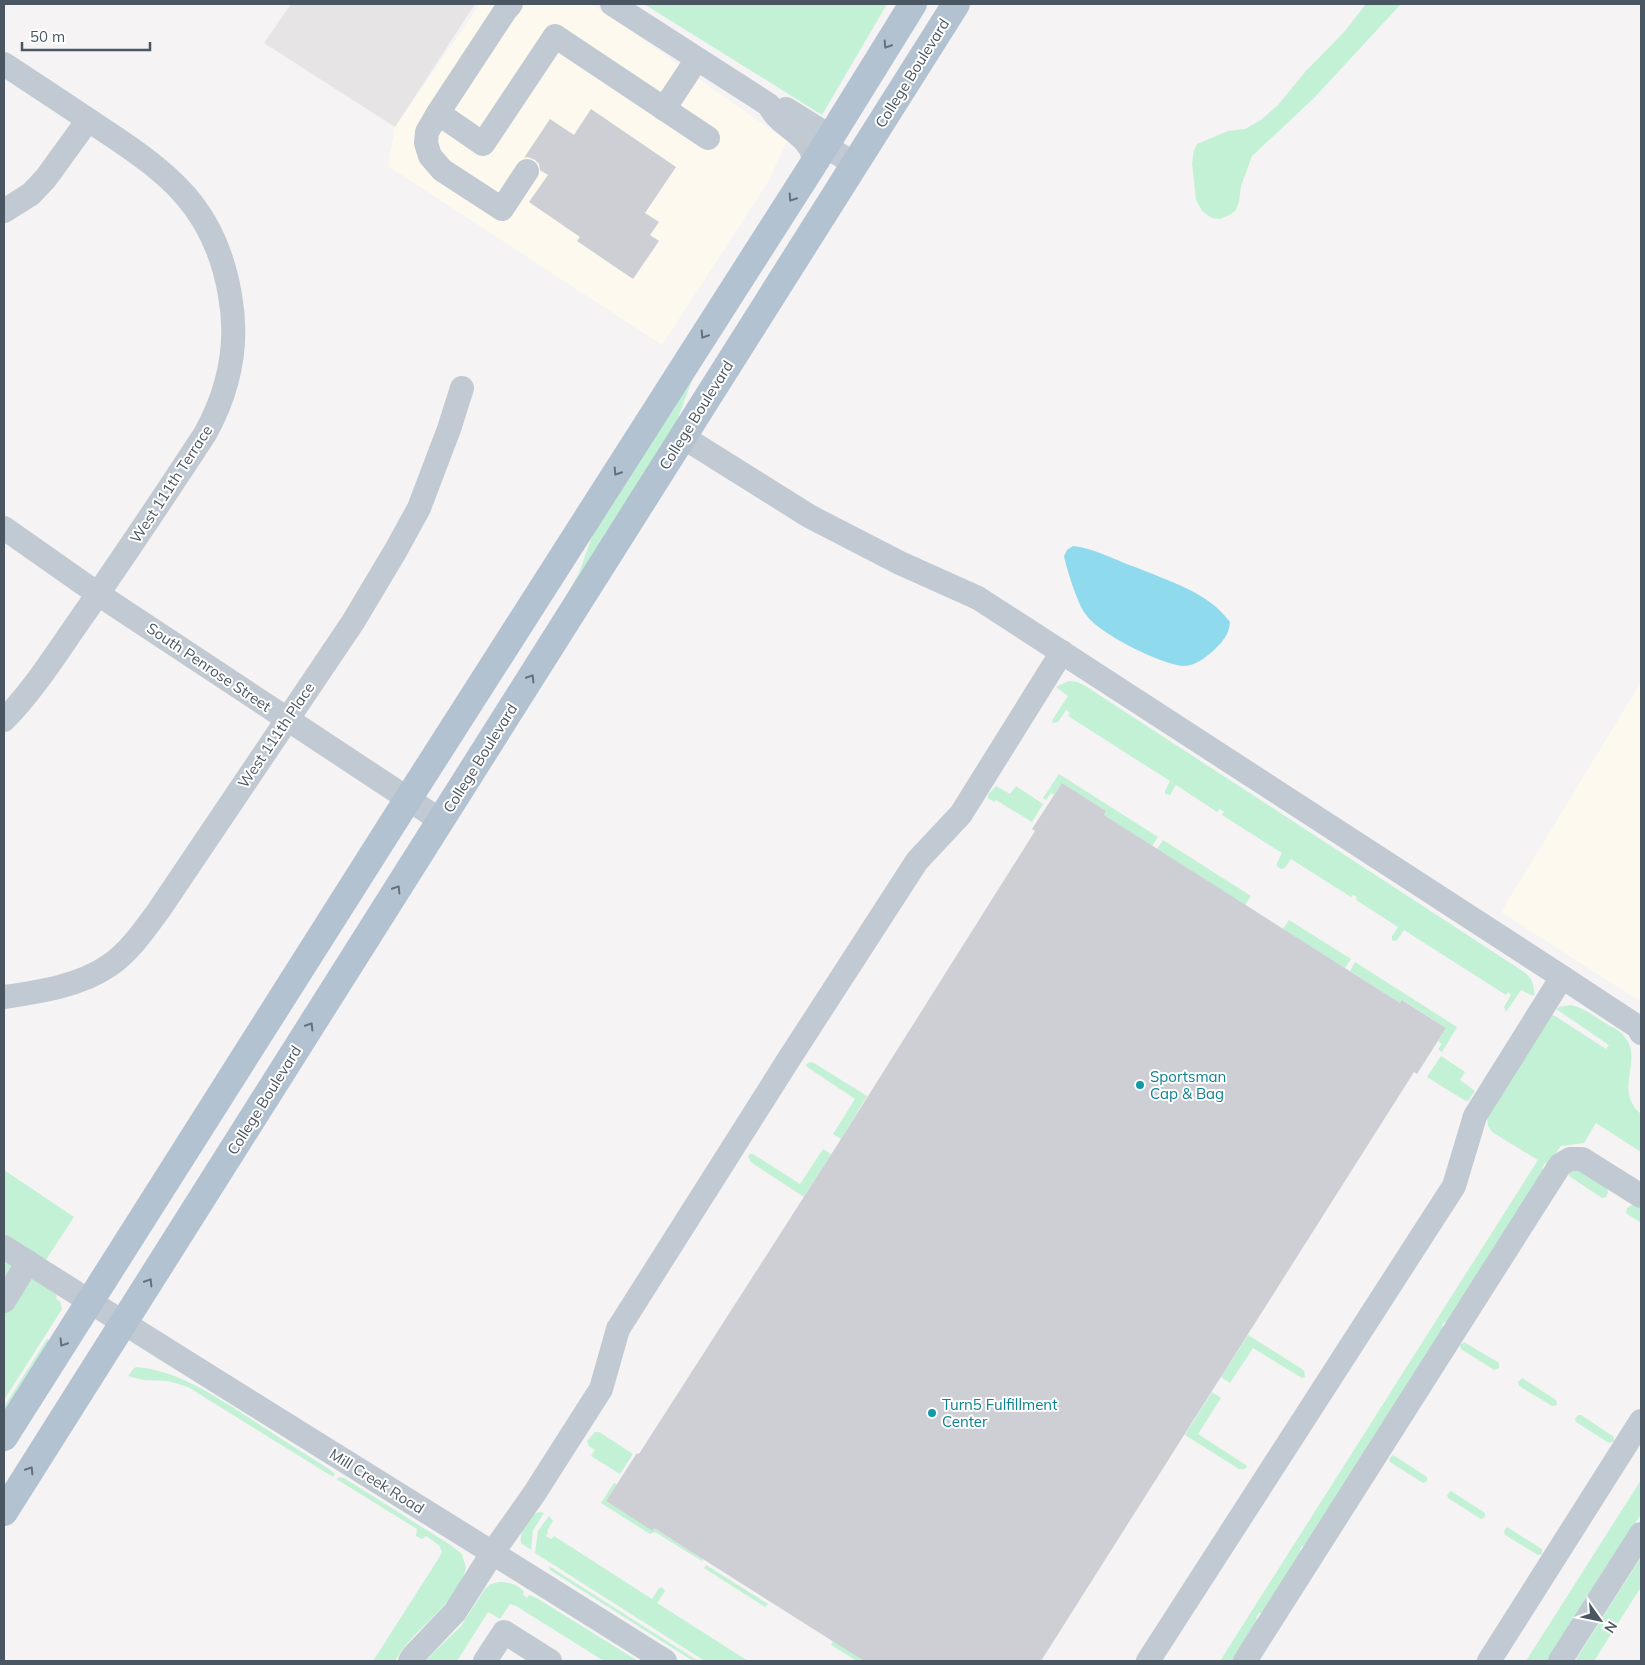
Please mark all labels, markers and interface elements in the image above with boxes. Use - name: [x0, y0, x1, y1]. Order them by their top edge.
- street label: College Boulevard: [871, 15, 953, 131]
- scale bar: [22, 20, 150, 52]
- text: 50 m: [30, 27, 65, 46]
- one-way arrow: [884, 40, 894, 49]
- one-way arrow: [789, 192, 798, 201]
- one-way arrow: [701, 329, 711, 338]
- street label: College Boulevard: [655, 357, 737, 473]
- street label: West 111th Terrace: [126, 421, 216, 547]
- one-way arrow: [614, 466, 623, 475]
- street label: South Penrose Street: [143, 618, 275, 716]
- one-way arrow: [524, 674, 534, 683]
- street label: West 111th Place: [234, 679, 318, 791]
- street label: College Boulevard: [439, 700, 521, 816]
- one-way arrow: [391, 885, 400, 895]
- one-way arrow: [304, 1023, 314, 1032]
- street label: College Boulevard: [223, 1042, 305, 1158]
- place label: Sportsman Cap & Bag: [1150, 1067, 1226, 1103]
- marker: Sportsman Cap & Bag: [1134, 1079, 1146, 1091]
- one-way arrow: [142, 1278, 152, 1287]
- one-way arrow: [60, 1337, 70, 1346]
- place label: Turn5 Fulfillment Center: [942, 1395, 1057, 1431]
- marker: Turn5 Fulfillment Center: [926, 1407, 938, 1419]
- street label: Mill Creek Road: [326, 1444, 428, 1518]
- one-way arrow: [23, 1467, 33, 1476]
- north arrow: [1575, 1595, 1625, 1645]
- text: N: [1600, 1618, 1621, 1636]

